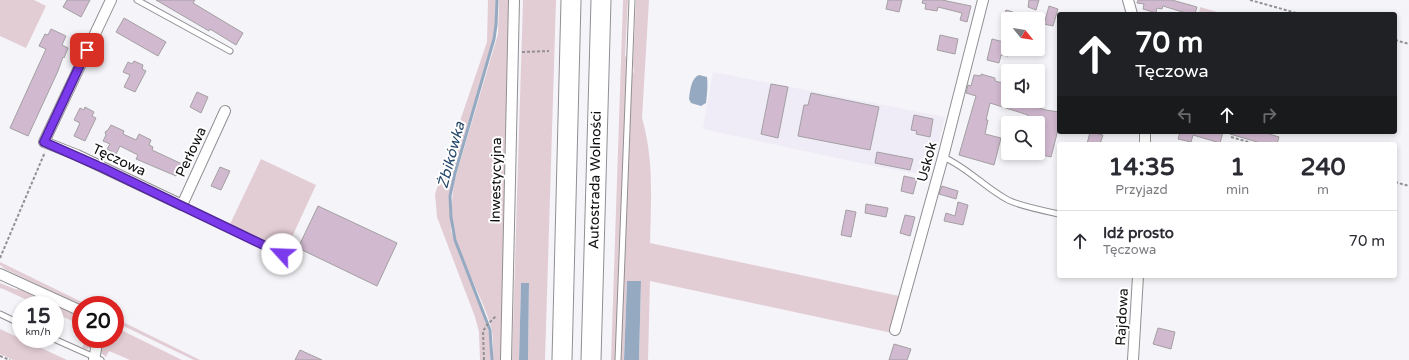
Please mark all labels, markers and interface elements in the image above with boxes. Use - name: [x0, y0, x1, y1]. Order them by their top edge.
- north arrow: [1001, 12, 1045, 56]
- map controls: [1001, 12, 1045, 160]
- text: 70 m: [1135, 26, 1203, 60]
- icon: ahead: [1069, 28, 1121, 80]
- pin: [70, 33, 104, 67]
- icon: arrive: [76, 39, 98, 61]
- text: Tęczowa: [1135, 60, 1209, 82]
- button: sound: [1001, 64, 1045, 108]
- icon: left: [1174, 104, 1196, 126]
- icon: ahead: [1216, 104, 1238, 126]
- icon: right: [1258, 104, 1280, 126]
- street label: Autostrada Wolności: [585, 111, 605, 249]
- button: search: [1001, 116, 1045, 160]
- water label: Żbikówka: [433, 119, 469, 190]
- street label: Perłowa: [172, 124, 210, 180]
- street label: Inwestycyjna: [487, 137, 505, 223]
- street label: Tęczowa: [89, 140, 149, 180]
- street label: Uskok: [914, 140, 941, 184]
- text: 14:35: [1108, 153, 1175, 182]
- text: 1: [1230, 153, 1245, 182]
- text: 240: [1300, 153, 1346, 182]
- text: Przyjazd: [1115, 182, 1168, 198]
- text: min: [1226, 182, 1249, 198]
- text: m: [1317, 182, 1329, 198]
- text: Idź prosto: [1103, 224, 1174, 242]
- icon: ahead: [1069, 230, 1091, 252]
- text: 70 m: [1348, 232, 1385, 250]
- position arrow: [261, 233, 303, 275]
- text: Tęczowa: [1103, 242, 1156, 258]
- street label: Rajdowa: [1112, 288, 1132, 346]
- speed limit sign: 20: [72, 296, 124, 348]
- text: 15: [25, 305, 51, 329]
- text: km/h: [25, 326, 51, 338]

